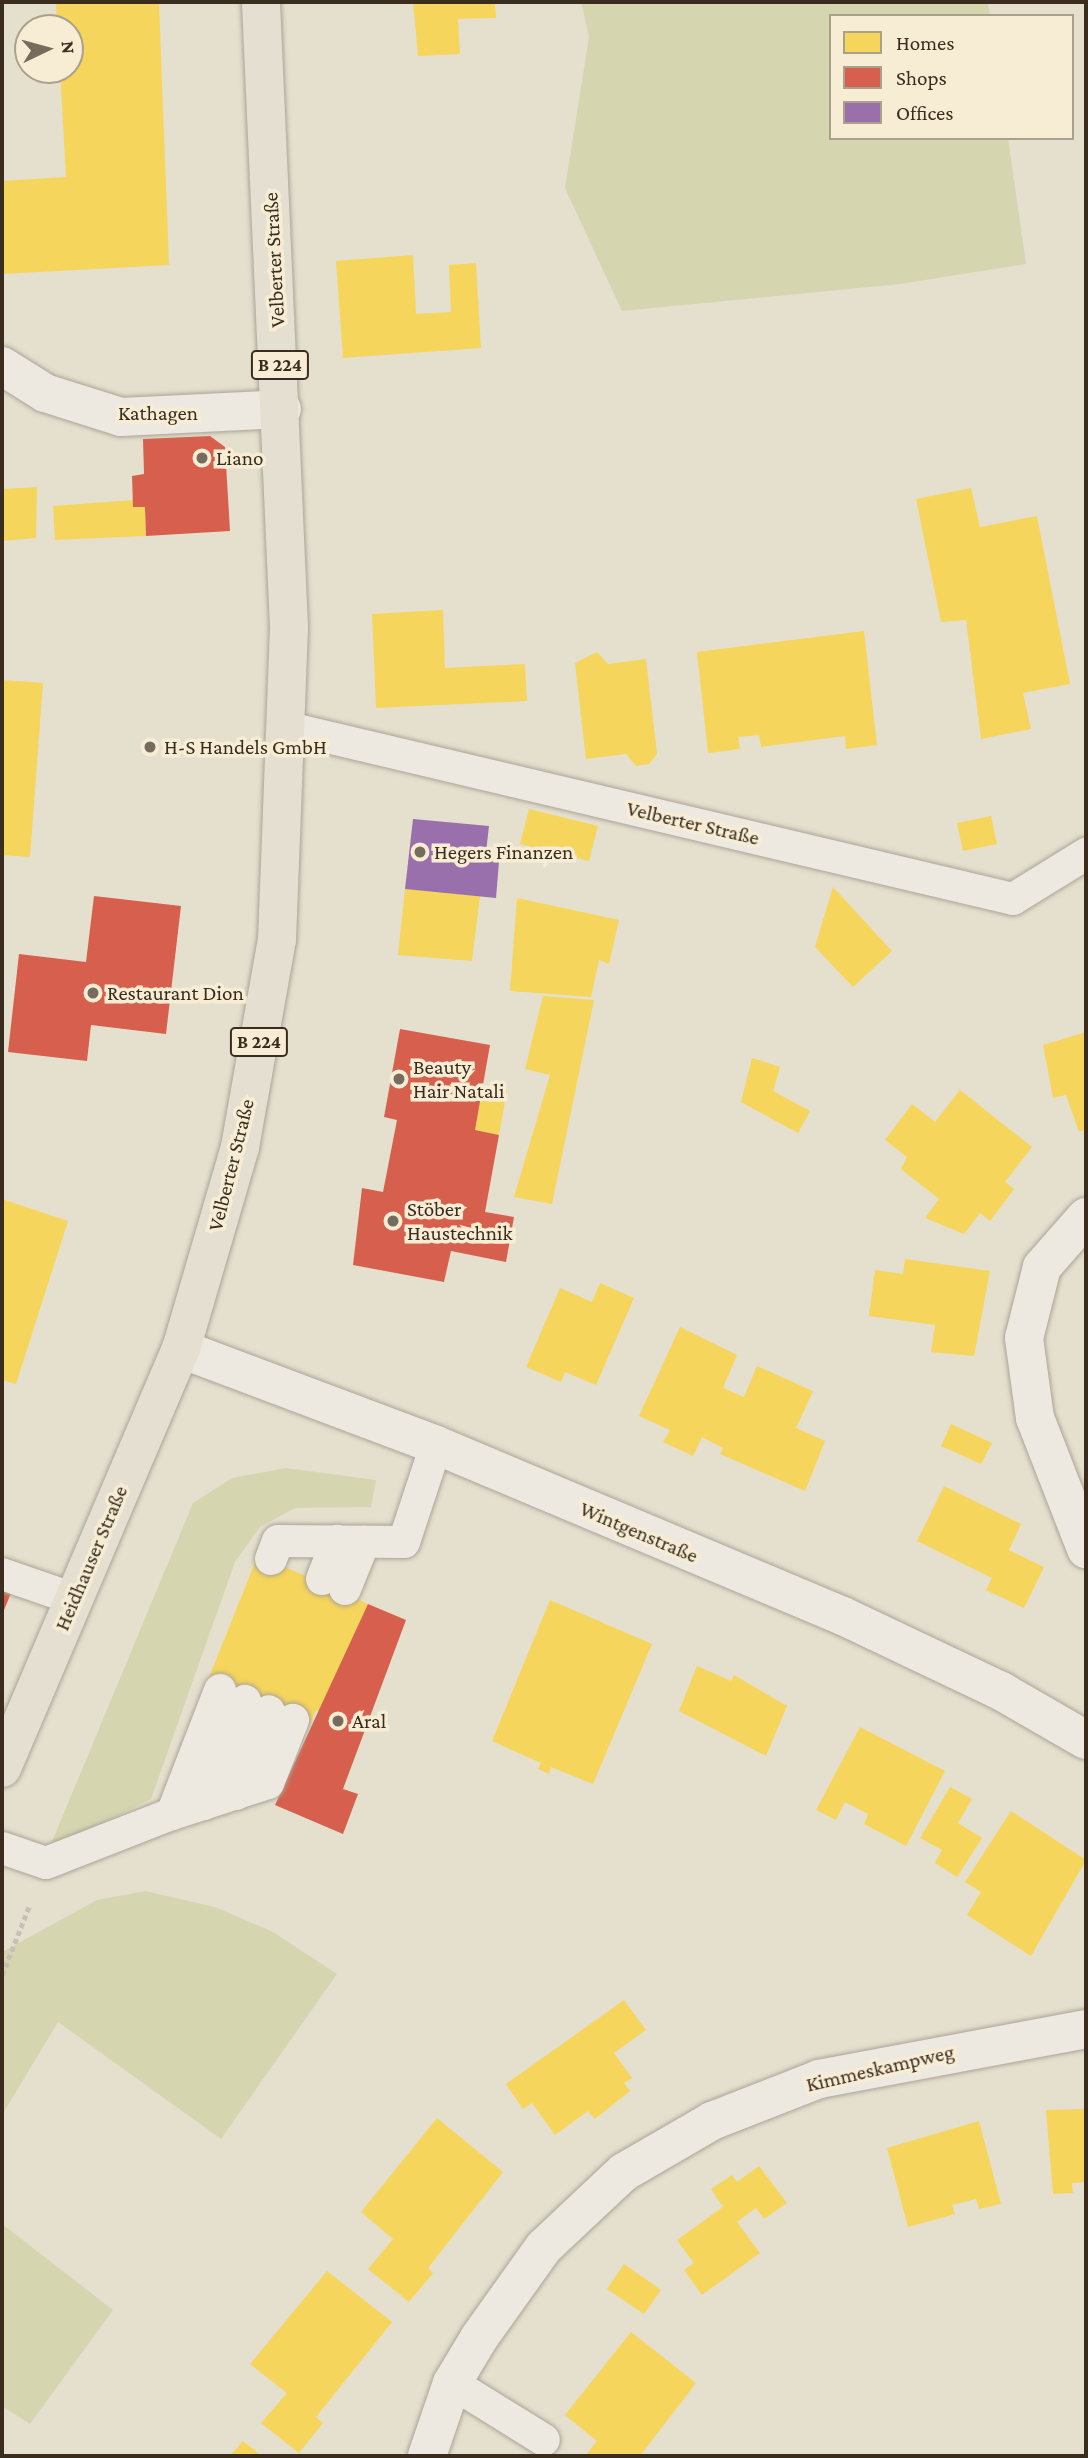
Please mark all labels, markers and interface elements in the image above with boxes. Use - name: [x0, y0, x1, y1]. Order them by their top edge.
- north arrow: [14, 14, 84, 84]
- legend: [829, 14, 1074, 140]
- text: Homes: [896, 31, 955, 55]
- text: N: [57, 40, 79, 55]
- text: Shops: [896, 66, 947, 90]
- text: Offices: [896, 101, 954, 125]
- street label: Velberter Straße: [258, 192, 290, 328]
- road number: B 224: [250, 350, 310, 380]
- street label: Kathagen: [118, 400, 198, 426]
- place label: Liano: [216, 445, 263, 471]
- marker: Liano: [194, 450, 210, 466]
- place label: H-S Handels GmbH: [164, 734, 327, 760]
- marker: H-S Handels GmbH: [142, 739, 158, 755]
- street label: Velberter Straße: [624, 796, 762, 850]
- place label: Hegers Finanzen: [434, 839, 573, 865]
- marker: Hegers Finanzen: [412, 844, 428, 860]
- place label: Restaurant Dion: [107, 980, 244, 1006]
- marker: Restaurant Dion: [85, 985, 101, 1001]
- road number: B 224: [229, 1026, 289, 1058]
- place label: Beauty Hair Natali: [413, 1054, 504, 1104]
- marker: Beauty Hair Natali: [391, 1071, 407, 1087]
- street label: Velberter Straße: [202, 1096, 260, 1234]
- place label: Stöber Haustechnik: [407, 1196, 513, 1246]
- marker: Stöber Haustechnik: [385, 1213, 401, 1229]
- street label: Heidhauser Straße: [49, 1482, 133, 1634]
- street label: Wintgenstraße: [576, 1496, 702, 1568]
- place label: Aral: [352, 1708, 386, 1734]
- marker: Aral: [330, 1713, 346, 1729]
- street label: Kimmeskampweg: [804, 2039, 956, 2097]

